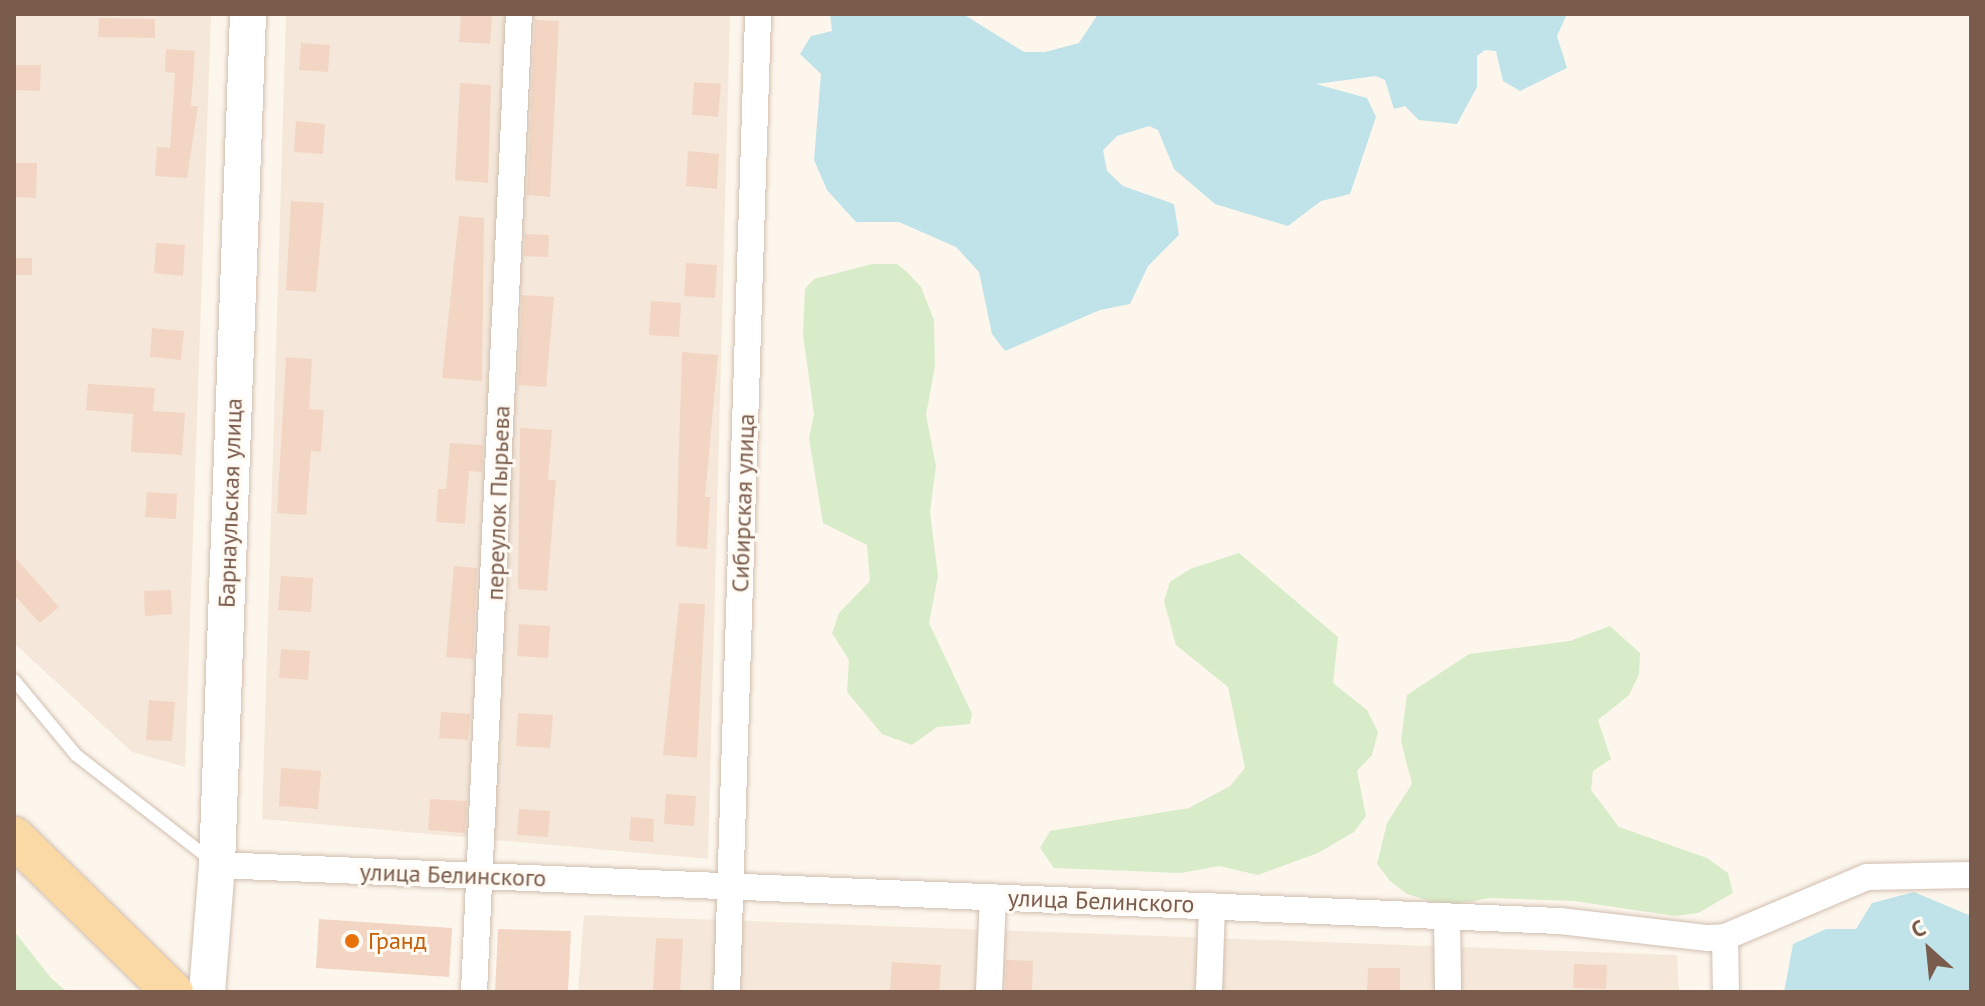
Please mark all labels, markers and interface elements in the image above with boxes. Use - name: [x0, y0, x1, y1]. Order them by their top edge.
- street label: Барнаульская улица: [212, 398, 248, 608]
- street label: переулок Пырьева: [480, 405, 516, 601]
- street label: Сибирская улица: [725, 413, 761, 593]
- street label: улица Белинского: [359, 857, 547, 893]
- street label: улица Белинского: [1007, 883, 1195, 919]
- north arrow: [1889, 910, 1969, 990]
- text: С: [1906, 913, 1930, 944]
- place label: Гранд: [368, 927, 427, 955]
- marker: Гранд: [343, 932, 361, 950]

